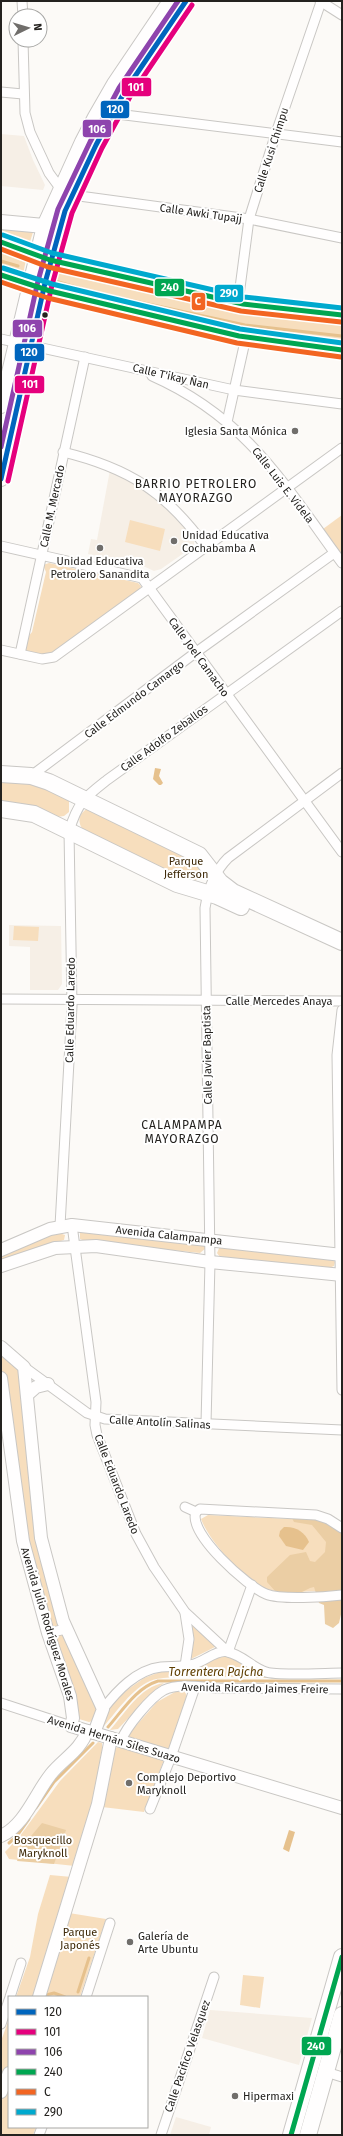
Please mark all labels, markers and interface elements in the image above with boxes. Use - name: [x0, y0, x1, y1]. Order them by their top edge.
- north arrow: [8, 8, 48, 48]
- text: N: [31, 23, 44, 31]
- line badge: 101: [121, 77, 152, 97]
- text: 101: [128, 81, 144, 94]
- line badge: 120: [100, 100, 130, 119]
- text: 120: [106, 103, 124, 116]
- street label: Calle Kusi Chimpu: [252, 106, 291, 195]
- line badge: 106: [82, 119, 112, 138]
- text: 106: [88, 123, 106, 136]
- street label: Calle Awki Tupajj: [159, 201, 243, 226]
- line badge: 240: [154, 278, 185, 297]
- text: 240: [161, 281, 180, 294]
- line badge: 290: [214, 284, 244, 303]
- text: 290: [220, 287, 239, 300]
- line badge: C: [191, 292, 206, 311]
- text: C: [195, 295, 202, 308]
- unlabelled marker: [40, 310, 50, 320]
- line badge: 106: [12, 319, 43, 338]
- text: 106: [18, 322, 36, 335]
- line badge: 120: [14, 343, 45, 362]
- text: 120: [20, 346, 38, 359]
- street label: Calle T'ikay Ñan: [131, 361, 210, 392]
- line badge: 101: [14, 375, 45, 394]
- text: 101: [22, 378, 38, 391]
- place label: Iglesia Santa Mónica: [185, 425, 287, 438]
- marker: Iglesia Santa Mónica: [290, 426, 300, 436]
- street label: Calle Luis E. Videla: [249, 445, 316, 526]
- street label: Calle M. Mercado: [37, 464, 68, 549]
- district label: BARRIO PETROLERO MAYORAZGO: [135, 477, 257, 505]
- place label: Unidad Educativa Cochabamba A: [182, 529, 269, 555]
- marker: Unidad Educativa Cochabamba A: [169, 536, 179, 546]
- marker: Unidad Educativa Petrolero Sanandita: [95, 543, 105, 553]
- place label: Unidad Educativa Petrolero Sanandita: [50, 555, 150, 581]
- street label: Calle Joel Camacho: [165, 615, 232, 699]
- street label: Calle Edmundo Camargo: [82, 658, 187, 741]
- street label: Calle Adolfo Zeballos: [118, 702, 210, 774]
- park label: Parque Jefferson: [164, 855, 208, 881]
- street label: Calle Eduardo Laredo: [63, 957, 78, 1063]
- street label: Calle Mercedes Anaya: [225, 995, 333, 1008]
- street label: Calle Javier Baptista: [200, 1005, 215, 1105]
- district label: CALAMPAMPA MAYORAZGO: [141, 1118, 223, 1146]
- street label: Avenida Calampampa: [115, 1223, 223, 1248]
- street label: Calle Antolín Salinas: [109, 1413, 211, 1432]
- street label: Calle Eduardo Laredo: [91, 1432, 142, 1536]
- street label: Avenida Julio Rodríguez Morales: [18, 1546, 77, 1702]
- water label: Torrentera Pajcha: [169, 1665, 264, 1679]
- street label: Avenida Ricardo Jaimes Freire: [181, 1681, 329, 1696]
- street label: Avenida Hernán Siles Suazo: [46, 1713, 182, 1766]
- place label: Complejo Deportivo Maryknoll: [137, 1771, 236, 1797]
- marker: Complejo Deportivo Maryknoll: [124, 1778, 134, 1788]
- park label: Bosquecillo Maryknoll: [14, 1834, 72, 1860]
- park label: Parque Japonés: [60, 1926, 100, 1952]
- place label: Galería de Arte Ubuntu: [138, 1930, 198, 1956]
- marker: Galería de Arte Ubuntu: [125, 1937, 135, 1947]
- legend: [8, 1996, 148, 2128]
- street label: Calle Pacifico Velasquez: [162, 1998, 213, 2114]
- text: 120: [44, 2005, 62, 2019]
- text: 101: [44, 2025, 61, 2039]
- line badge: 240: [301, 2036, 332, 2056]
- text: 240: [307, 2040, 326, 2053]
- text: 106: [44, 2045, 62, 2059]
- text: 240: [44, 2065, 63, 2079]
- text: C: [44, 2085, 51, 2099]
- place label: Hipermaxi: [243, 2090, 294, 2103]
- marker: Hipermaxi: [230, 2091, 240, 2101]
- text: 290: [44, 2105, 63, 2119]

